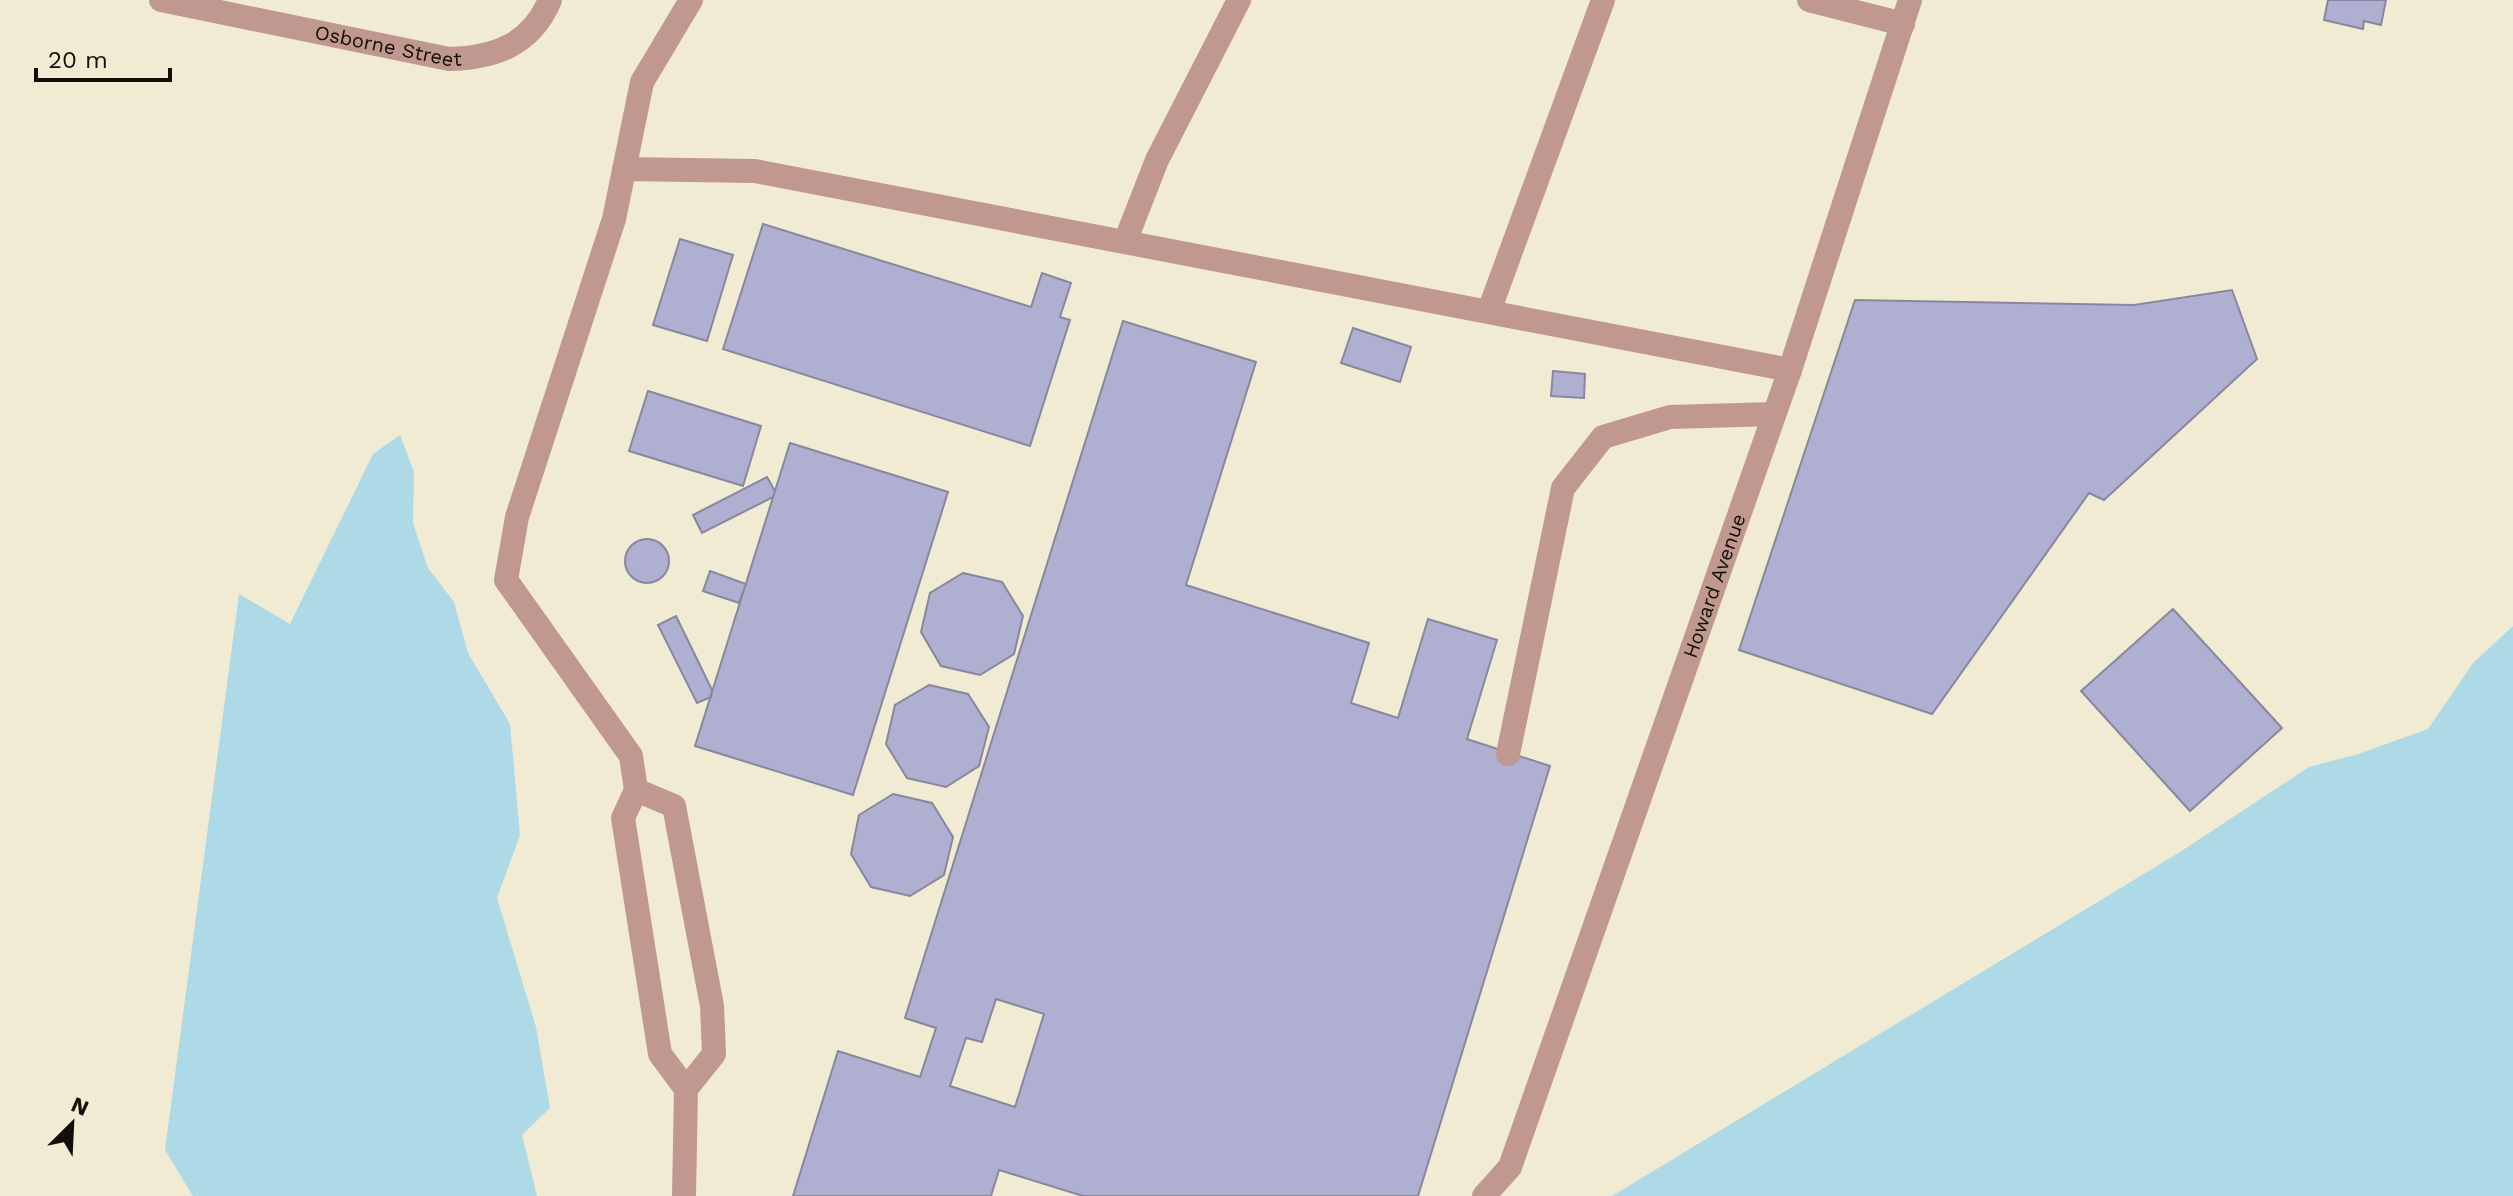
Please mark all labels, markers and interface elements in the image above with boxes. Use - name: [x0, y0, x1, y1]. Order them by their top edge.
- street label: Osborne Street: [313, 20, 463, 72]
- scale bar: [36, 32, 170, 82]
- text: 20 m: [48, 46, 108, 74]
- street label: Howard Avenue: [1678, 510, 1751, 661]
- north arrow: [32, 1084, 112, 1164]
- text: N: [67, 1091, 92, 1121]

